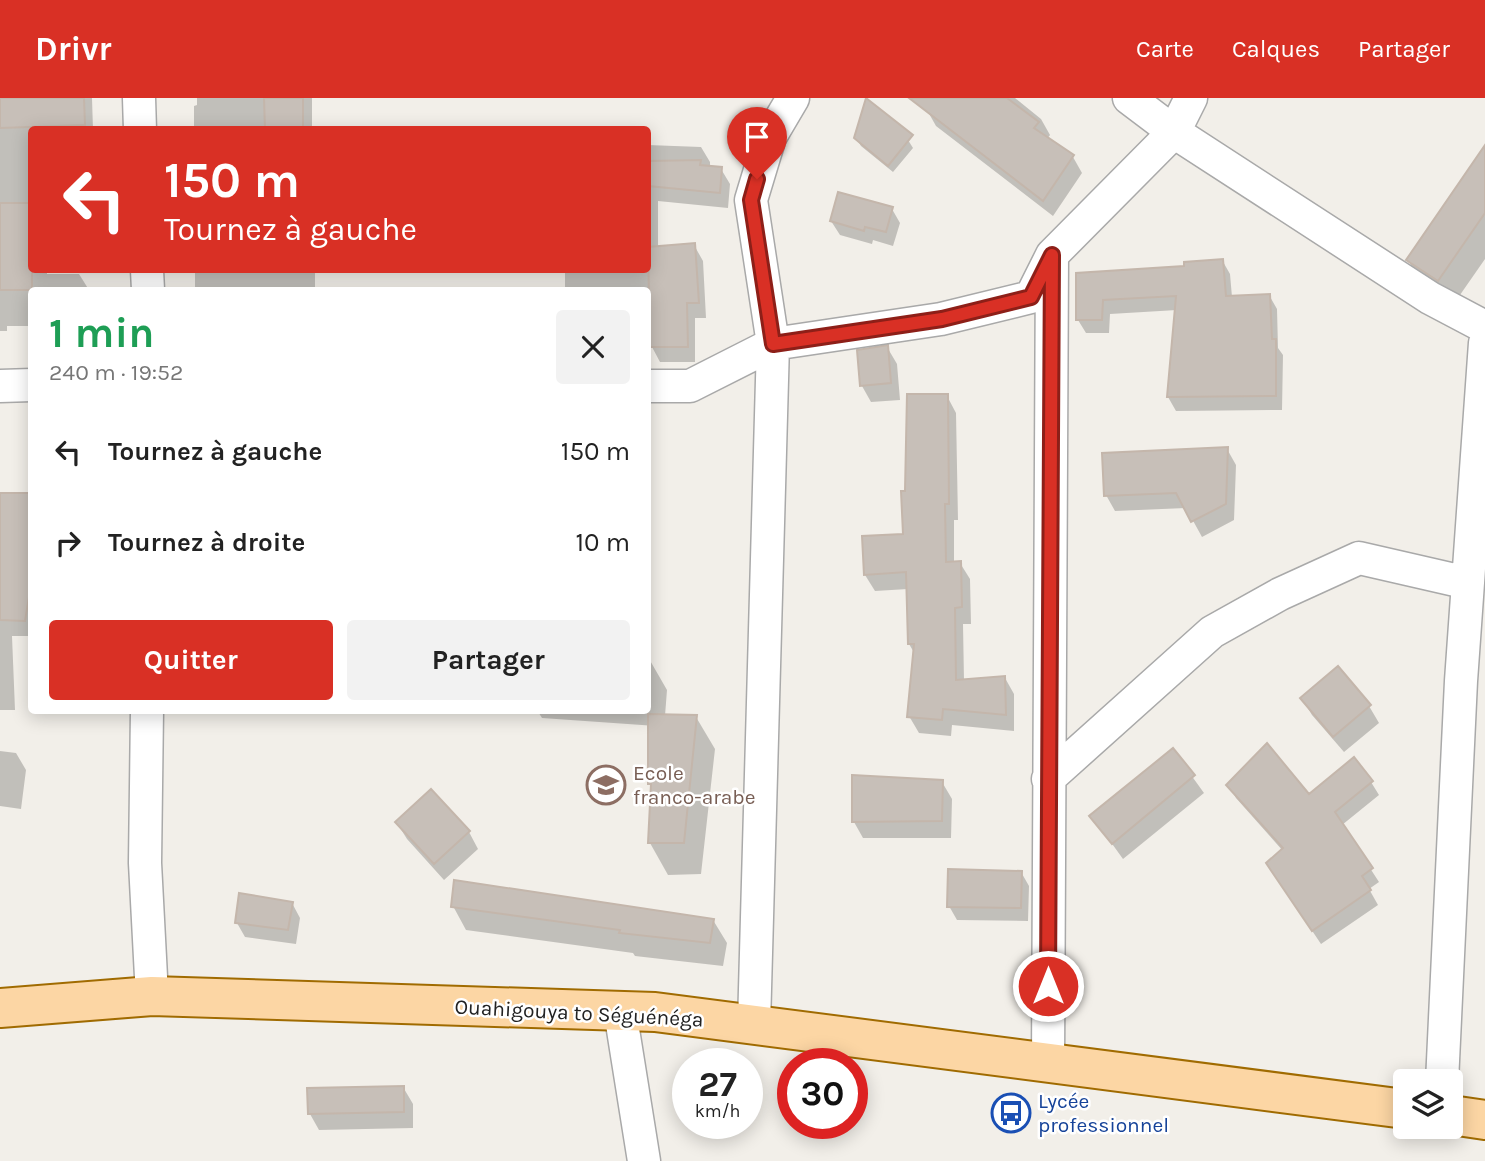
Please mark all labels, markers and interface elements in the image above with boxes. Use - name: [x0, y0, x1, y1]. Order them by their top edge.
- text: Drivr: [35, 30, 112, 68]
- text: Carte: [1136, 35, 1194, 63]
- text: Calques: [1232, 35, 1320, 63]
- text: Partager: [1358, 35, 1450, 63]
- pin: [727, 107, 787, 179]
- icon: arrive: [738, 118, 776, 156]
- text: 150 m: [164, 152, 300, 209]
- icon: left: [49, 154, 140, 245]
- text: Tournez à gauche: [164, 211, 417, 248]
- text: 1 min: [49, 308, 154, 358]
- button: close: [556, 310, 630, 384]
- text: 240 m · 19:52: [49, 359, 183, 386]
- icon: left: [49, 433, 87, 471]
- text: Tournez à gauche: [108, 436, 322, 467]
- text: 150 m: [561, 436, 630, 467]
- icon: right: [49, 524, 87, 562]
- text: Tournez à droite: [108, 527, 305, 558]
- text: 10 m: [575, 527, 630, 558]
- button: Quitter: [49, 620, 333, 700]
- button: Partager: [347, 620, 630, 700]
- place label: Ecole franco-arabe: [633, 761, 756, 809]
- school or university icon: Ecole franco-arabe: [585, 764, 627, 806]
- position arrow: [1011, 949, 1085, 1023]
- street label: Ouahigouya to Séguénéga: [454, 994, 704, 1032]
- speed limit sign: 30: [777, 1048, 868, 1139]
- text: 27: [698, 1064, 737, 1105]
- map controls: [1393, 1069, 1463, 1139]
- button: layers: [1393, 1069, 1463, 1139]
- place label: Lycée professionnel: [1038, 1089, 1169, 1137]
- bus stop icon: Lycée professionnel: [990, 1092, 1032, 1134]
- text: km/h: [695, 1100, 740, 1122]

